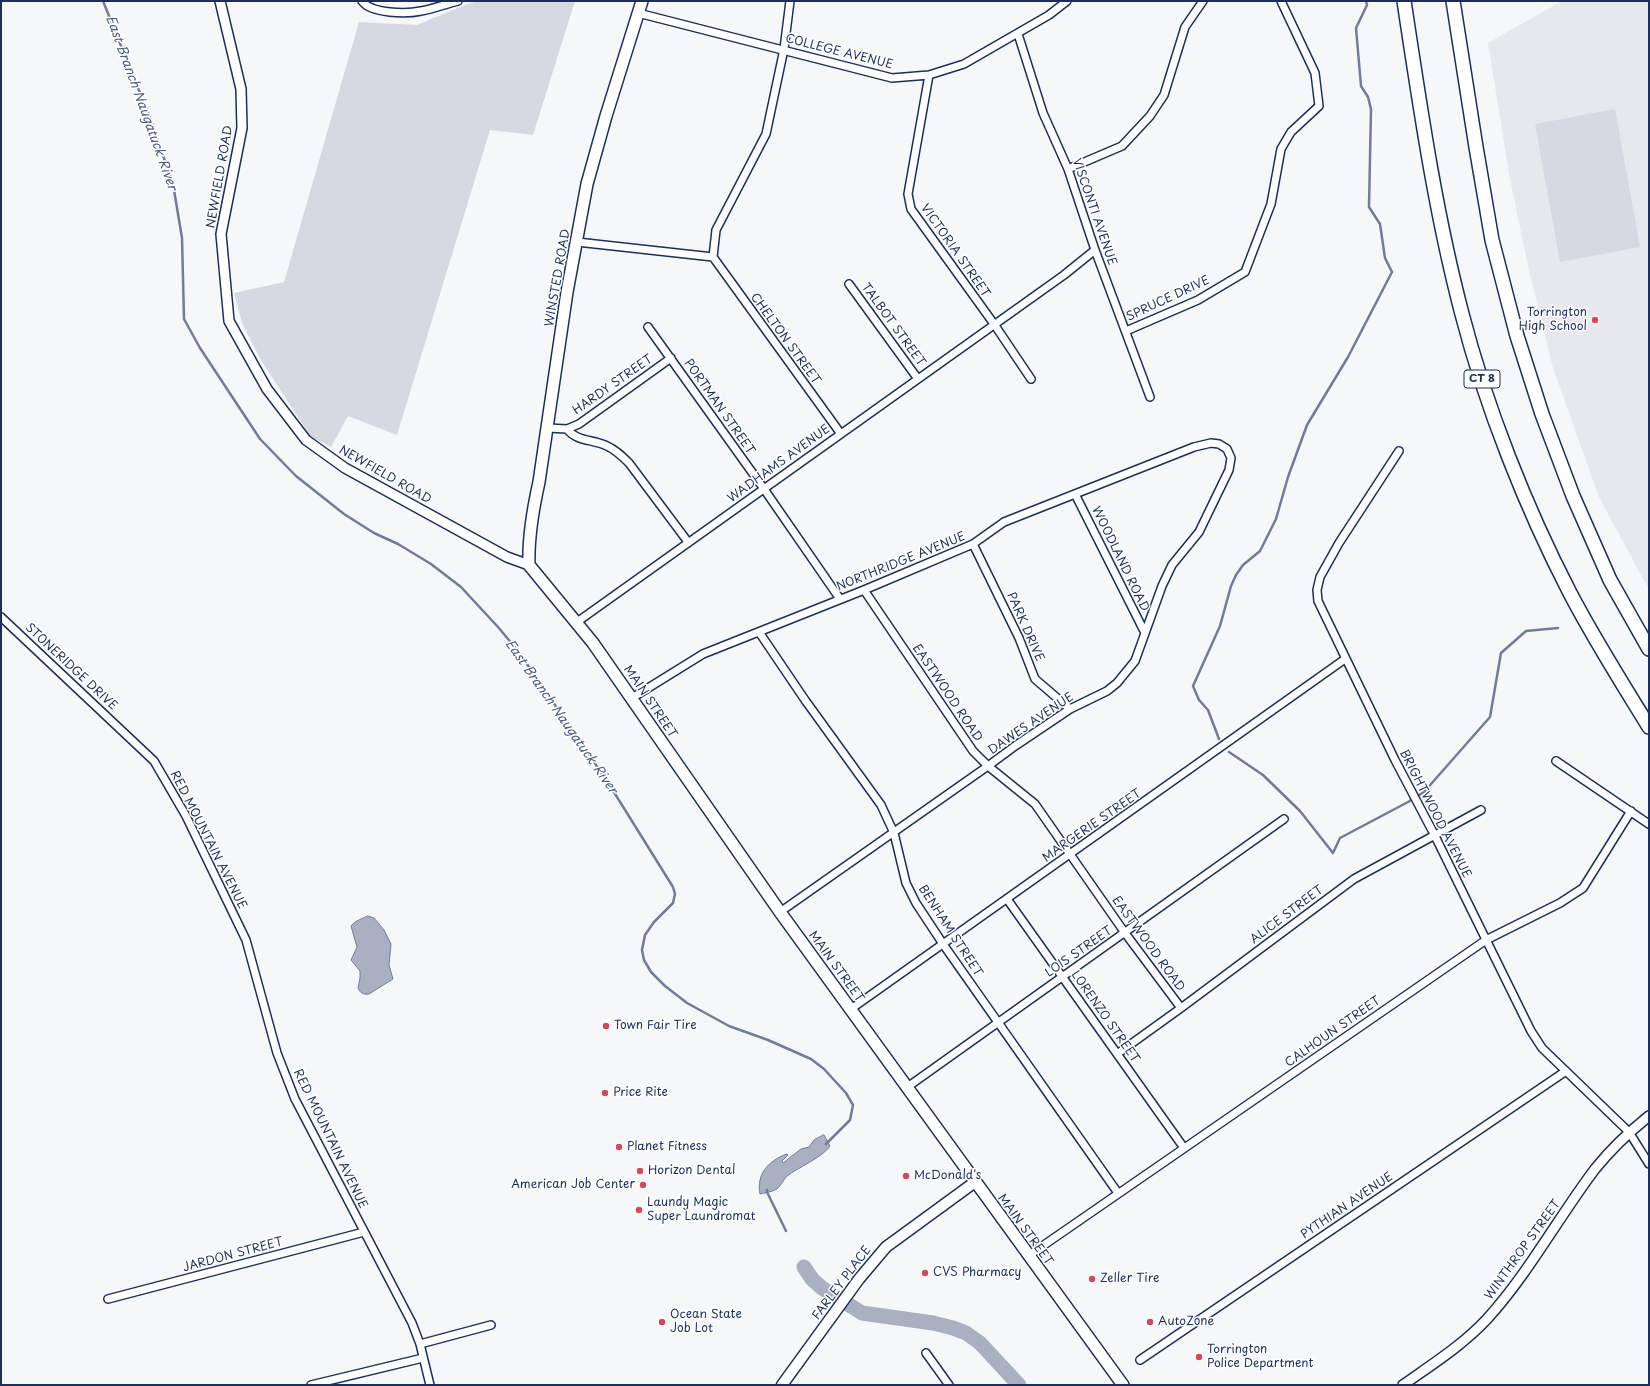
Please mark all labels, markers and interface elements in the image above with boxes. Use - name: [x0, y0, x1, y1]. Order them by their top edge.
- water label: East Branch Naugatuck River: [102, 14, 180, 192]
- street label: COLLEGE AVENUE: [784, 32, 894, 72]
- street label: NEWFIELD ROAD: [204, 125, 236, 229]
- street label: VISCONTI AVENUE: [1069, 157, 1119, 267]
- street label: VICTORIA STREET: [917, 202, 993, 300]
- street label: WINSTED ROAD: [542, 228, 574, 328]
- street label: SPRUCE DRIVE: [1124, 273, 1212, 325]
- street label: TALBOT STREET: [858, 281, 928, 369]
- street label: CHELTON STREET: [747, 291, 823, 387]
- place label: Torrington High School: [1519, 306, 1587, 334]
- marker: Torrington High School: [1590, 315, 1600, 325]
- street label: HARDY STREET: [570, 352, 656, 418]
- street label: PORTMAN STREET: [681, 356, 757, 458]
- road number: CT 8: [1464, 370, 1500, 388]
- street label: WADHAMS AVENUE: [725, 422, 833, 506]
- street label: NEWFIELD ROAD: [336, 443, 434, 507]
- street label: WOODLAND ROAD: [1088, 504, 1152, 614]
- street label: NORTHRIDGE AVENUE: [834, 530, 968, 594]
- street label: PARK DRIVE: [1003, 590, 1047, 664]
- street label: STONERIDGE DRIVE: [22, 621, 120, 713]
- water label: East Branch Naugatuck River: [502, 637, 620, 797]
- street label: EASTWOOD ROAD: [909, 642, 985, 744]
- street label: MAIN STREET: [620, 663, 680, 741]
- street label: DAWES AVENUE: [986, 690, 1076, 758]
- street label: BRIGHTWOOD AVENUE: [1396, 747, 1474, 881]
- street label: RED MOUNTAIN AVENUE: [167, 768, 249, 912]
- street label: MARGERIE STREET: [1040, 786, 1144, 866]
- street label: BENHAM STREET: [915, 883, 985, 979]
- street label: ALICE STREET: [1248, 883, 1326, 947]
- street label: EASTWOOD ROAD: [1109, 894, 1187, 994]
- street label: LOIS STREET: [1043, 924, 1115, 980]
- street label: MAIN STREET: [805, 929, 867, 1005]
- street label: LORENZO STREET: [1068, 968, 1142, 1066]
- street label: CALHOUN STREET: [1283, 994, 1383, 1070]
- place label: Town Fair Tire: [614, 1019, 697, 1033]
- marker: Town Fair Tire: [601, 1021, 611, 1031]
- street label: RED MOUNTAIN AVENUE: [290, 1067, 370, 1211]
- place label: Price Rite: [613, 1086, 668, 1100]
- marker: Price Rite: [600, 1088, 610, 1098]
- place label: Planet Fitness: [627, 1140, 707, 1154]
- marker: Planet Fitness: [614, 1142, 624, 1152]
- place label: Horizon Dental: [648, 1164, 735, 1178]
- marker: Horizon Dental: [635, 1166, 645, 1176]
- place label: McDonald's: [914, 1169, 981, 1183]
- street label: PYTHIAN AVENUE: [1298, 1170, 1396, 1242]
- marker: McDonald's: [901, 1171, 911, 1181]
- place label: American Job Center: [511, 1178, 635, 1192]
- marker: American Job Center: [638, 1180, 648, 1190]
- street label: MAIN STREET: [994, 1192, 1056, 1268]
- place label: Laundy Magic Super Laundromat: [647, 1196, 756, 1224]
- street label: WINTHROP STREET: [1482, 1197, 1564, 1303]
- marker: Laundy Magic Super Laundromat: [634, 1205, 644, 1215]
- street label: JARDON STREET: [181, 1235, 285, 1275]
- street label: FARLEY PLACE: [810, 1243, 874, 1323]
- place label: CVS Pharmacy: [933, 1266, 1021, 1280]
- marker: CVS Pharmacy: [920, 1268, 930, 1278]
- place label: Zeller Tire: [1100, 1272, 1159, 1286]
- marker: Zeller Tire: [1087, 1274, 1097, 1284]
- place label: Ocean State Job Lot: [670, 1308, 742, 1336]
- place label: AutoZone: [1158, 1315, 1214, 1329]
- marker: Ocean State Job Lot: [657, 1317, 667, 1327]
- marker: AutoZone: [1145, 1317, 1155, 1327]
- place label: Torrington Police Department: [1207, 1343, 1313, 1371]
- marker: Torrington Police Department: [1194, 1352, 1204, 1362]

